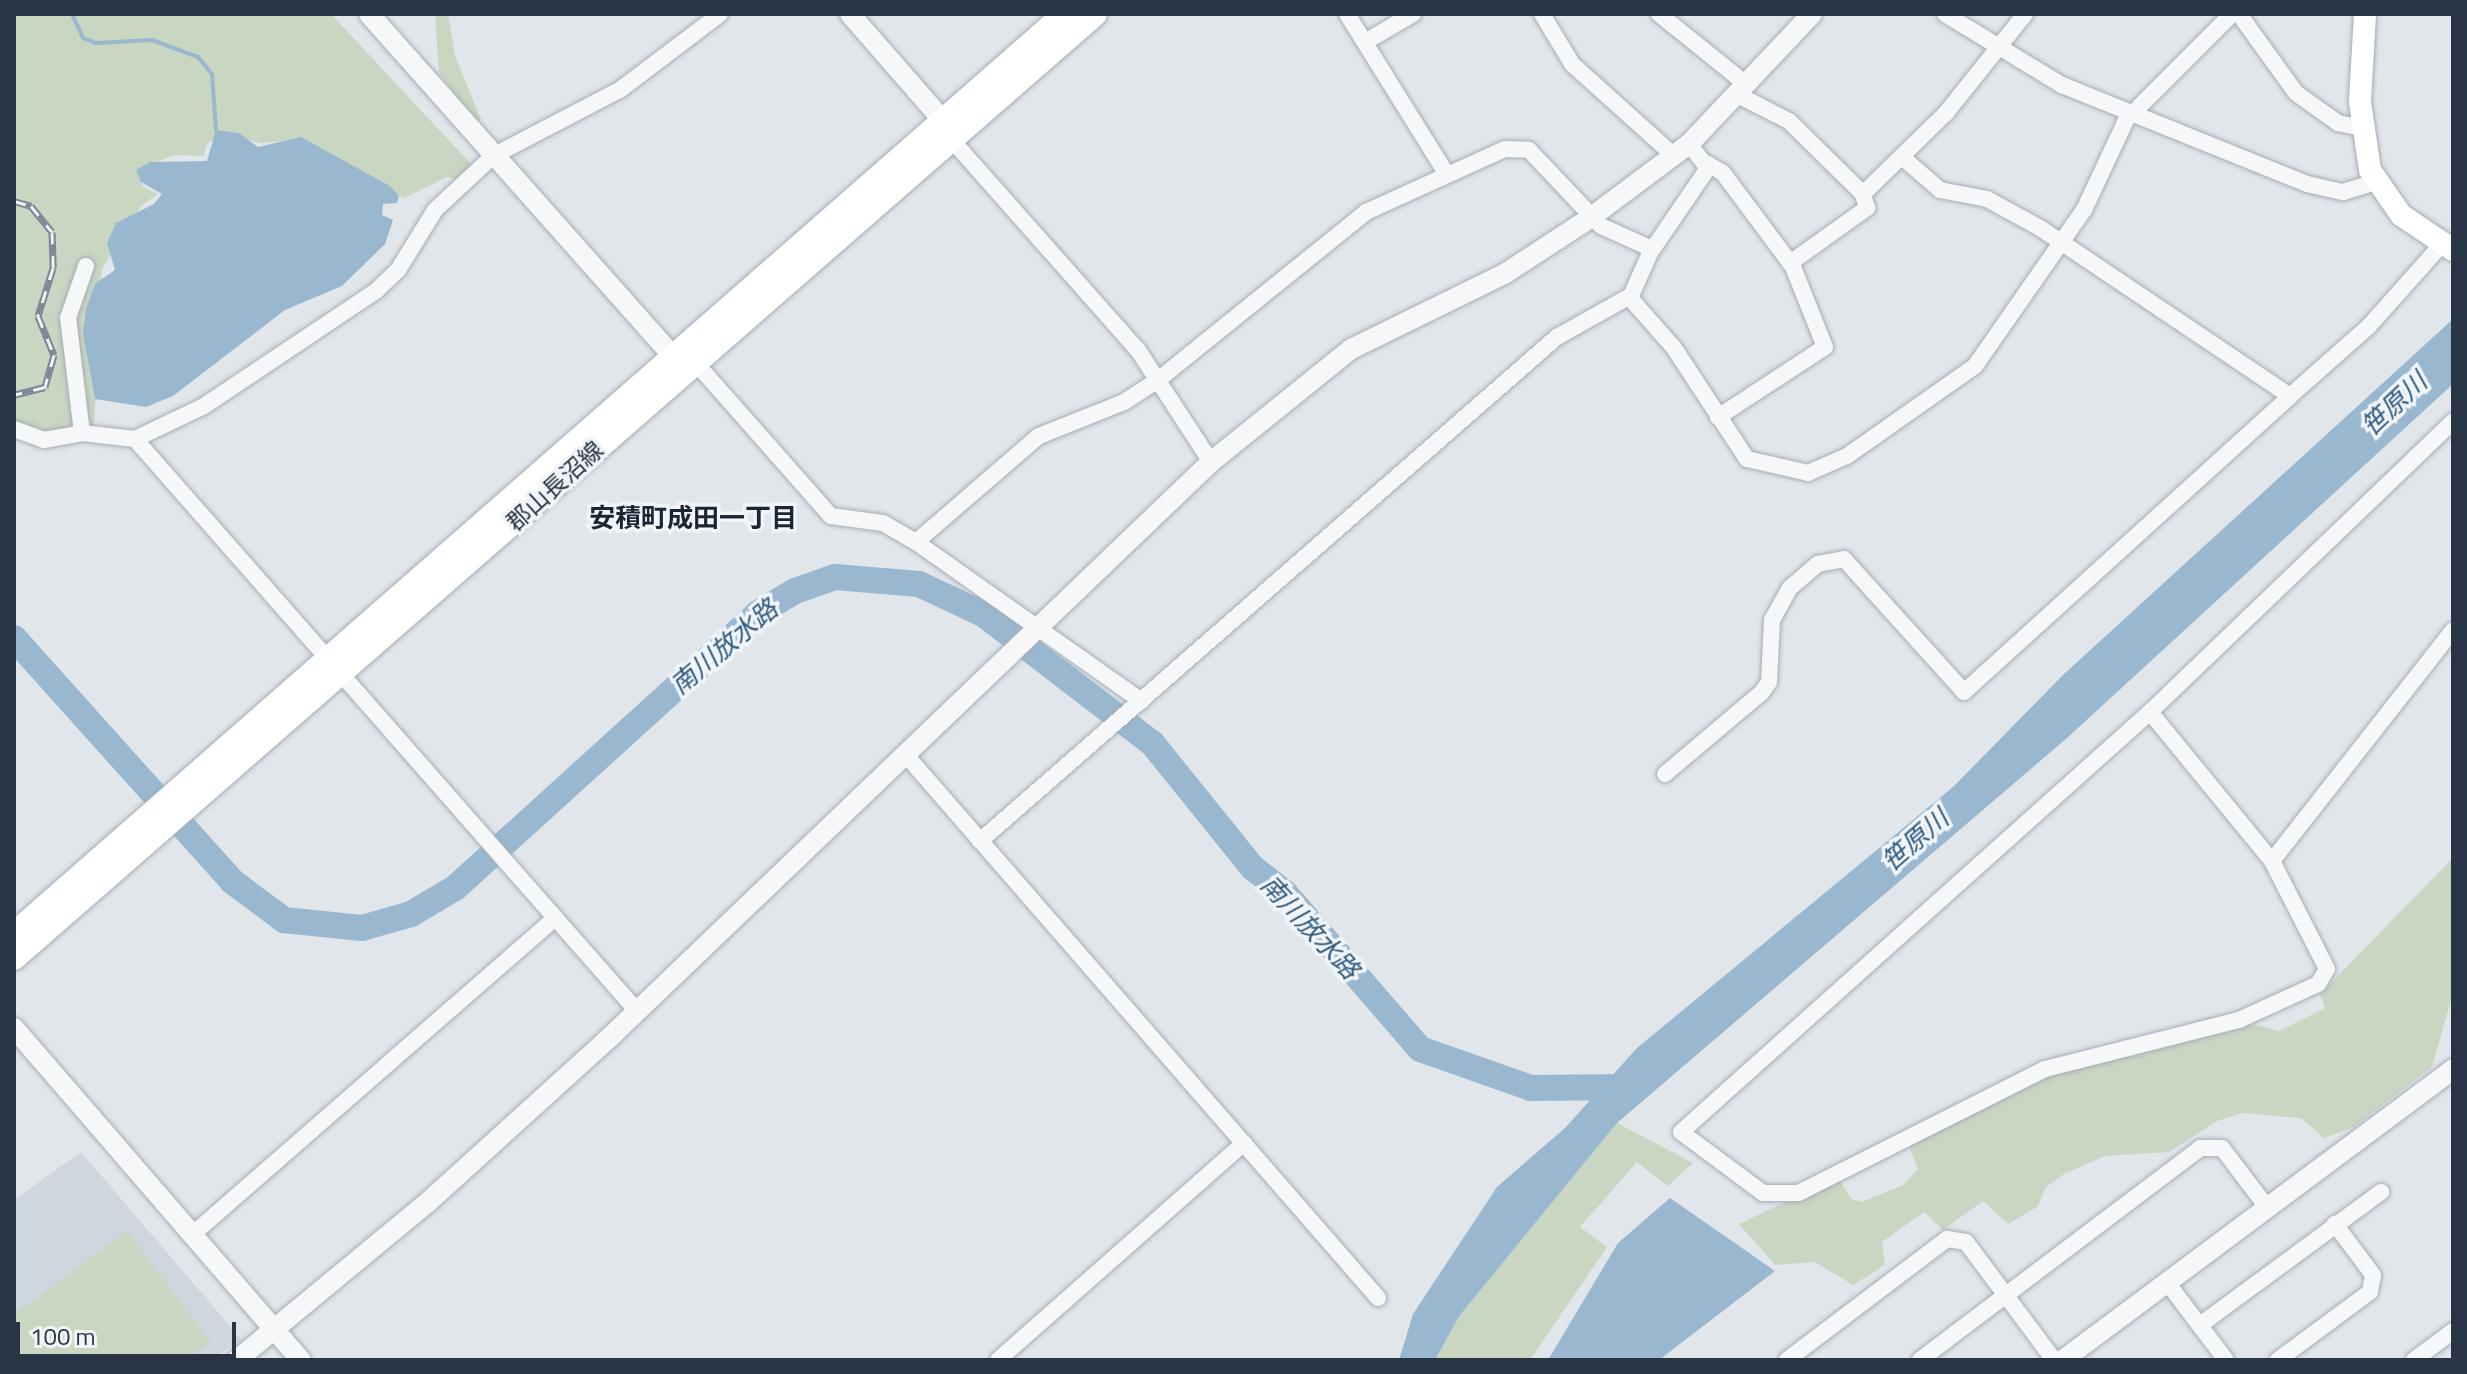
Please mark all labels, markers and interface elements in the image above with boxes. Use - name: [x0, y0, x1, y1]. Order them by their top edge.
- water label: 笹原川: [2355, 366, 2433, 442]
- street label: 郡山長沼線: [501, 435, 609, 537]
- district label: 安積町成田一丁目: [589, 502, 797, 534]
- water label: 南川放水路: [664, 593, 784, 701]
- water label: 笹原川: [1875, 803, 1955, 877]
- water label: 南川放水路: [1254, 869, 1366, 985]
- scale bar: [20, 1306, 240, 1356]
- text: 100 m: [30, 1318, 96, 1354]

